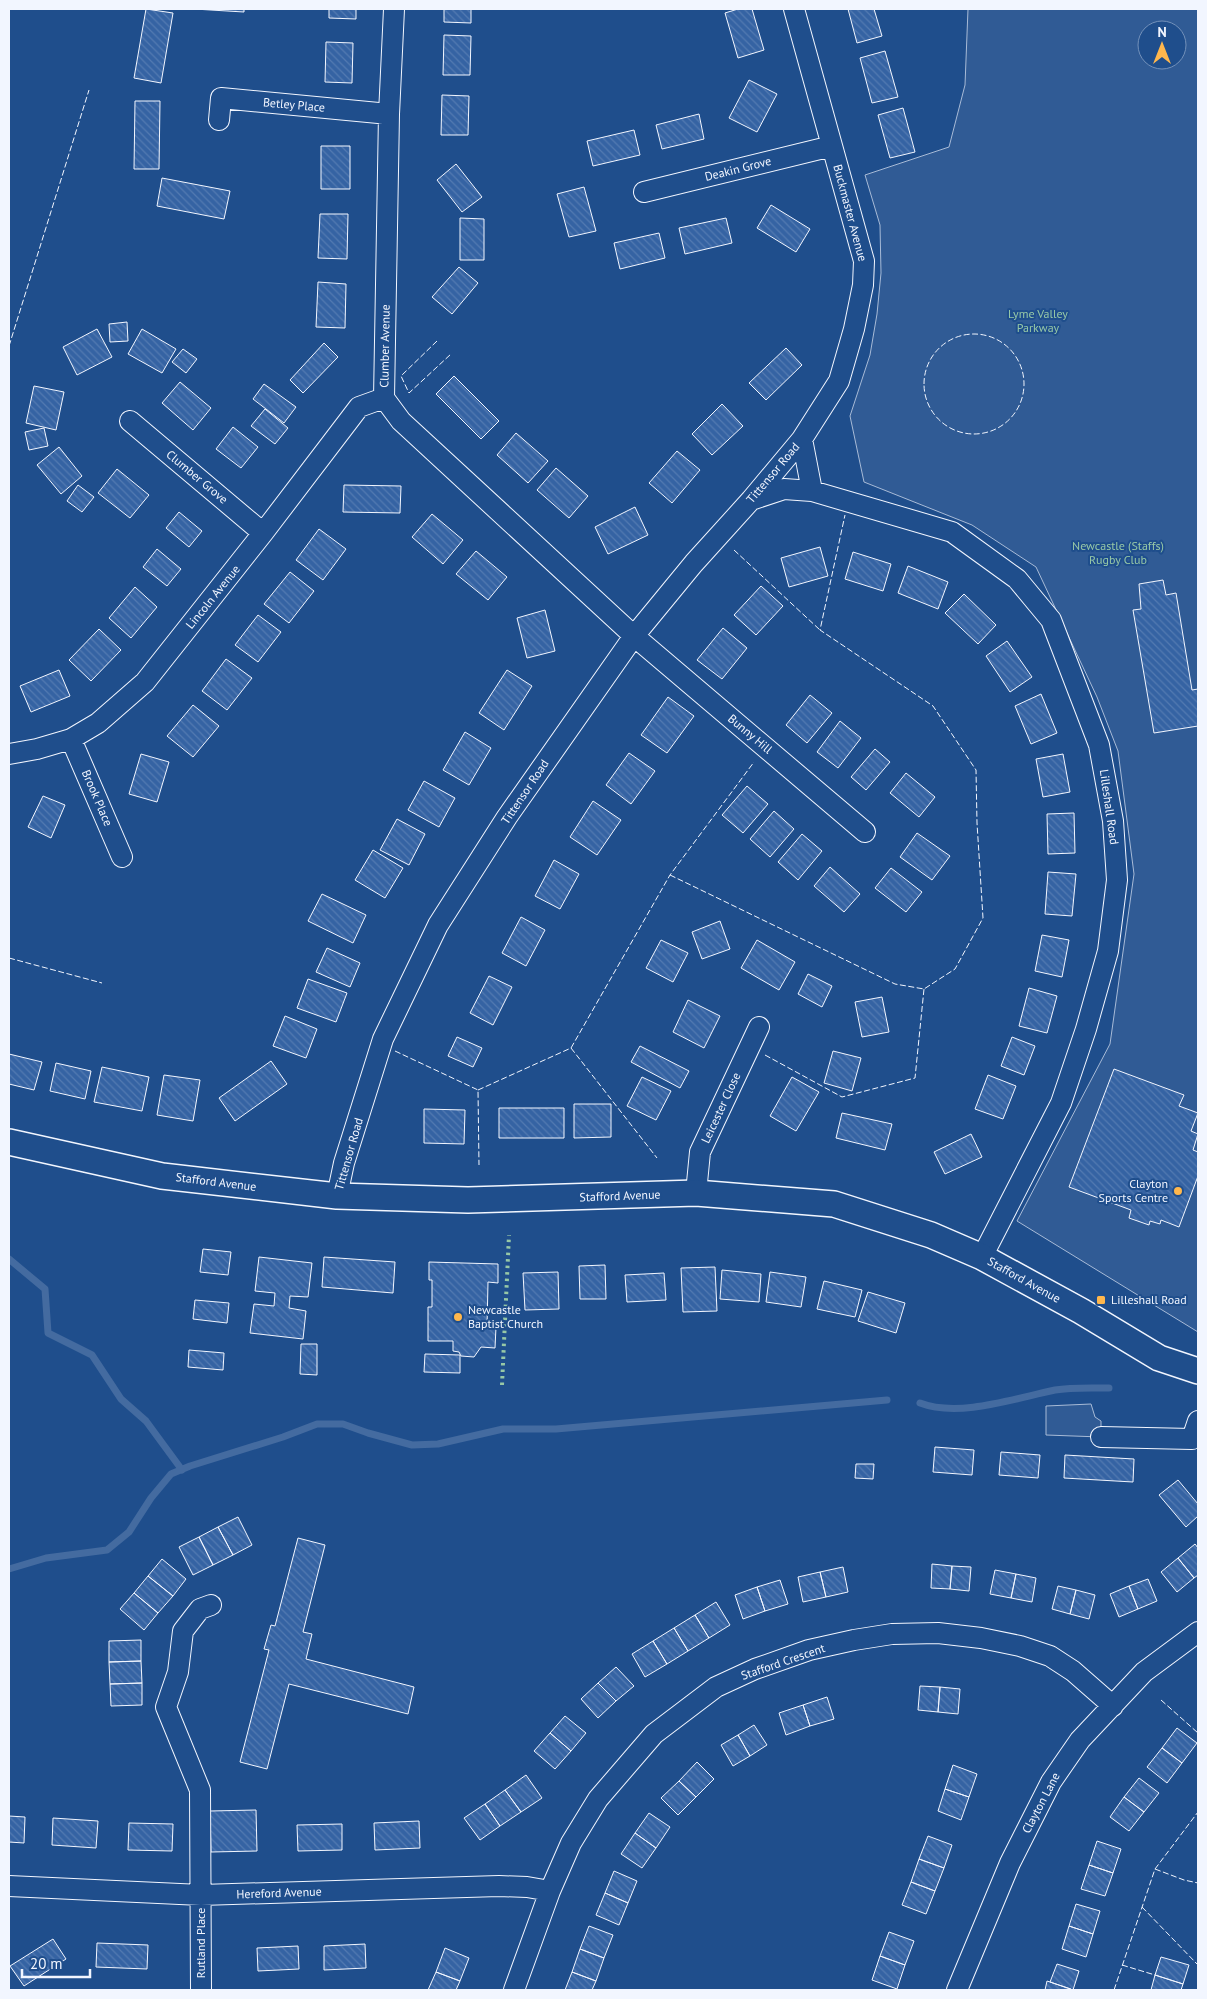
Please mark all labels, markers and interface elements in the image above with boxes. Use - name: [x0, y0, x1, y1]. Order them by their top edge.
- north arrow: [1137, 20, 1187, 70]
- text: N: [1157, 23, 1167, 41]
- street label: Betley Place: [262, 94, 326, 115]
- street label: Deakin Grove: [703, 153, 773, 184]
- street label: Buckmaster Avenue: [830, 163, 871, 263]
- street label: Clumber Avenue: [376, 304, 393, 388]
- park label: Lyme Valley Parkway: [1008, 306, 1068, 335]
- street label: Tittensor Road: [743, 439, 802, 506]
- street label: Clumber Grove: [163, 446, 231, 507]
- park label: Newcastle (Staffs) Rugby Club: [1072, 538, 1164, 567]
- street label: Lincoln Avenue: [182, 562, 243, 632]
- street label: Bunny Hill: [725, 711, 776, 757]
- street label: Tittensor Road: [497, 757, 552, 827]
- street label: Brook Place: [79, 767, 116, 828]
- street label: Lilleshall Road: [1097, 768, 1122, 845]
- street label: Leicester Close: [698, 1070, 743, 1146]
- street label: Tittensor Road: [331, 1116, 366, 1192]
- street label: Stafford Avenue: [175, 1169, 257, 1194]
- place label: Clayton Sports Centre: [1099, 1176, 1168, 1205]
- marker: Clayton Sports Centre: [1172, 1185, 1184, 1197]
- street label: Stafford Avenue: [579, 1187, 661, 1204]
- street label: Stafford Avenue: [985, 1253, 1063, 1306]
- place label: Lilleshall Road: [1111, 1292, 1187, 1307]
- marker: Lilleshall Road: [1095, 1294, 1107, 1306]
- place label: Newcastle Baptist Church: [468, 1302, 543, 1331]
- marker: Newcastle Baptist Church: [452, 1311, 464, 1323]
- street label: Stafford Crescent: [739, 1640, 827, 1683]
- street label: Clayton Lane: [1018, 1770, 1063, 1836]
- street label: Hereford Avenue: [236, 1884, 322, 1901]
- street label: Rutland Place: [193, 1908, 208, 1978]
- scale bar: [22, 1946, 90, 1978]
- text: 20 m: [30, 1954, 63, 1973]

